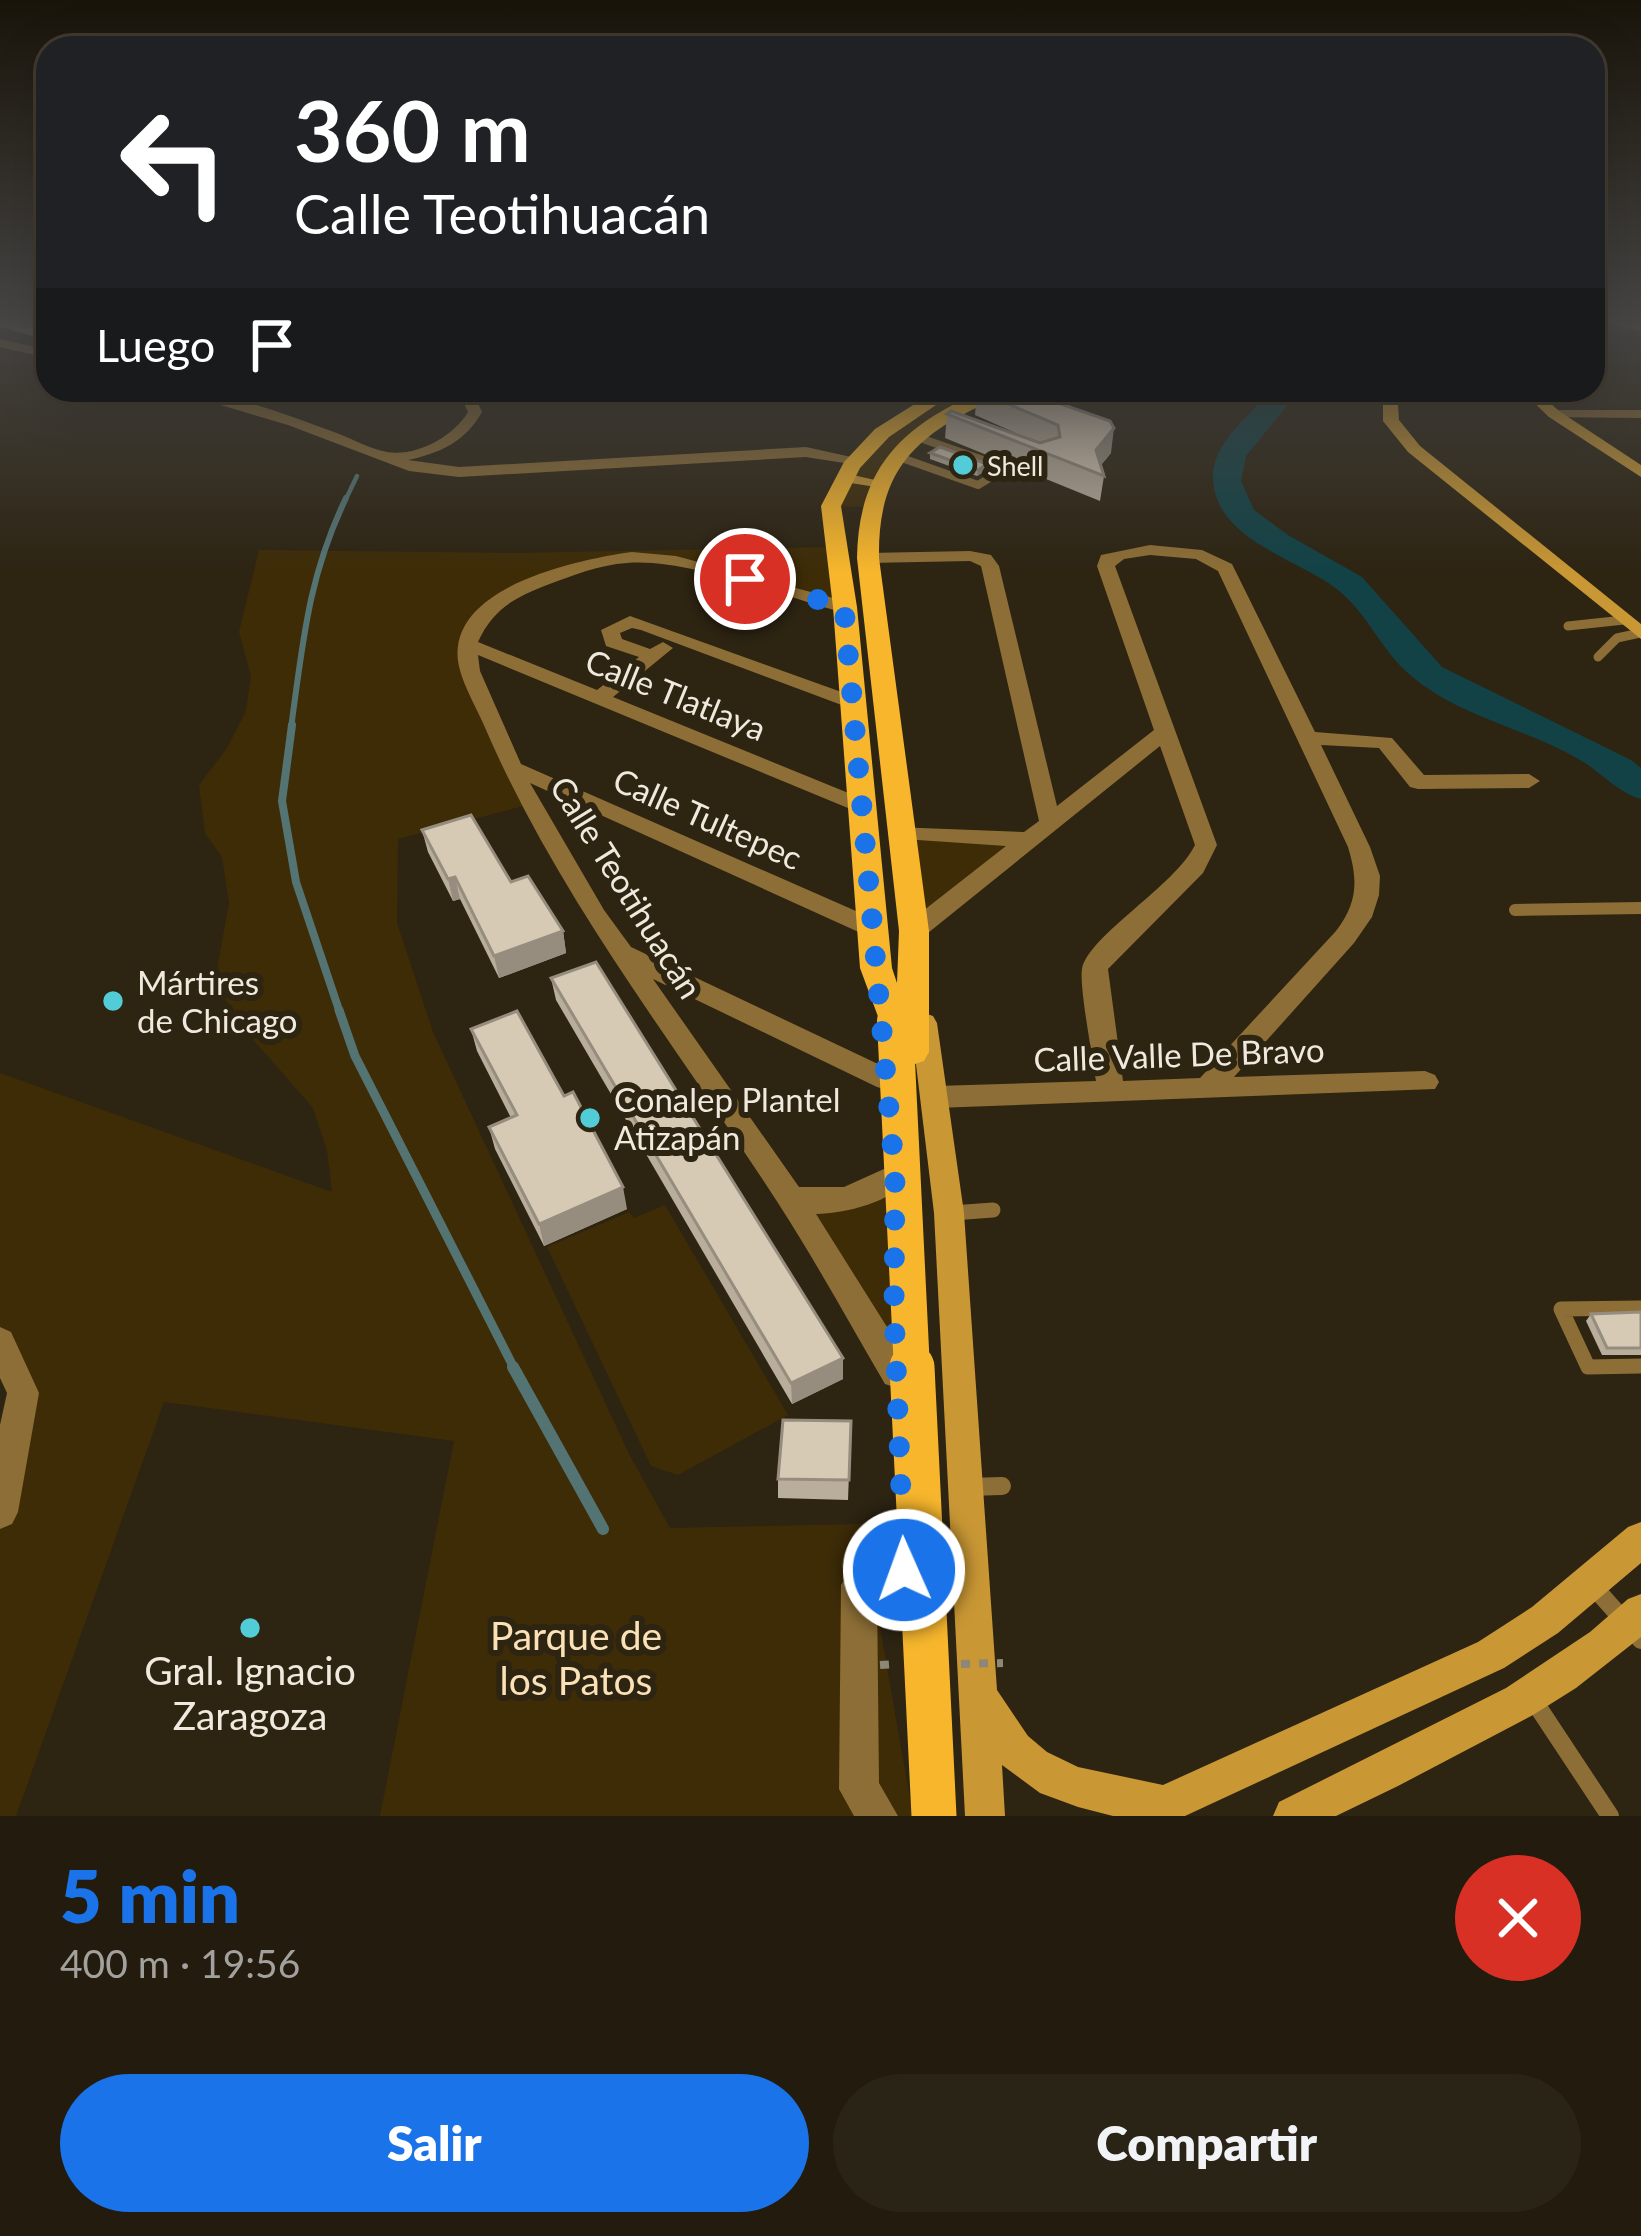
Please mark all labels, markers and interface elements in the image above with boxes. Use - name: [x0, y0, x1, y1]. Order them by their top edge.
- text: 360 m: [294, 79, 531, 180]
- icon: left: [96, 84, 252, 240]
- text: Calle Teotihuacán: [294, 181, 710, 246]
- icon: arrive: [239, 312, 305, 378]
- text: Luego: [96, 318, 215, 372]
- place label: Shell: [987, 449, 1043, 482]
- marker: Shell: [950, 452, 976, 478]
- pin: [694, 528, 796, 630]
- icon: arrive: [712, 546, 778, 612]
- street label: Calle Tlatlaya: [580, 640, 772, 748]
- street label: Calle Tultepec: [608, 759, 808, 877]
- street label: Calle Teotihuacán: [543, 769, 711, 1005]
- place label: Mártires de Chicago: [137, 962, 298, 1040]
- marker: Mártires de Chicago: [100, 988, 126, 1014]
- street label: Calle Valle De Bravo: [1033, 1029, 1325, 1079]
- place label: Conalep Plantel Atizapán: [614, 1079, 840, 1157]
- marker: Conalep Plantel Atizapán: [577, 1105, 603, 1131]
- position arrow: [841, 1507, 967, 1633]
- park label: Parque de los Patos: [490, 1612, 662, 1703]
- marker: Gral. Ignacio Zaragoza: [237, 1615, 263, 1641]
- place label: Gral. Ignacio Zaragoza: [144, 1647, 356, 1738]
- text: 5 min: [60, 1852, 240, 1938]
- button: close: [1455, 1855, 1581, 1981]
- text: 400 m · 19:56: [60, 1940, 300, 1986]
- button: Salir: [60, 2074, 809, 2212]
- button: Compartir: [833, 2074, 1581, 2212]

